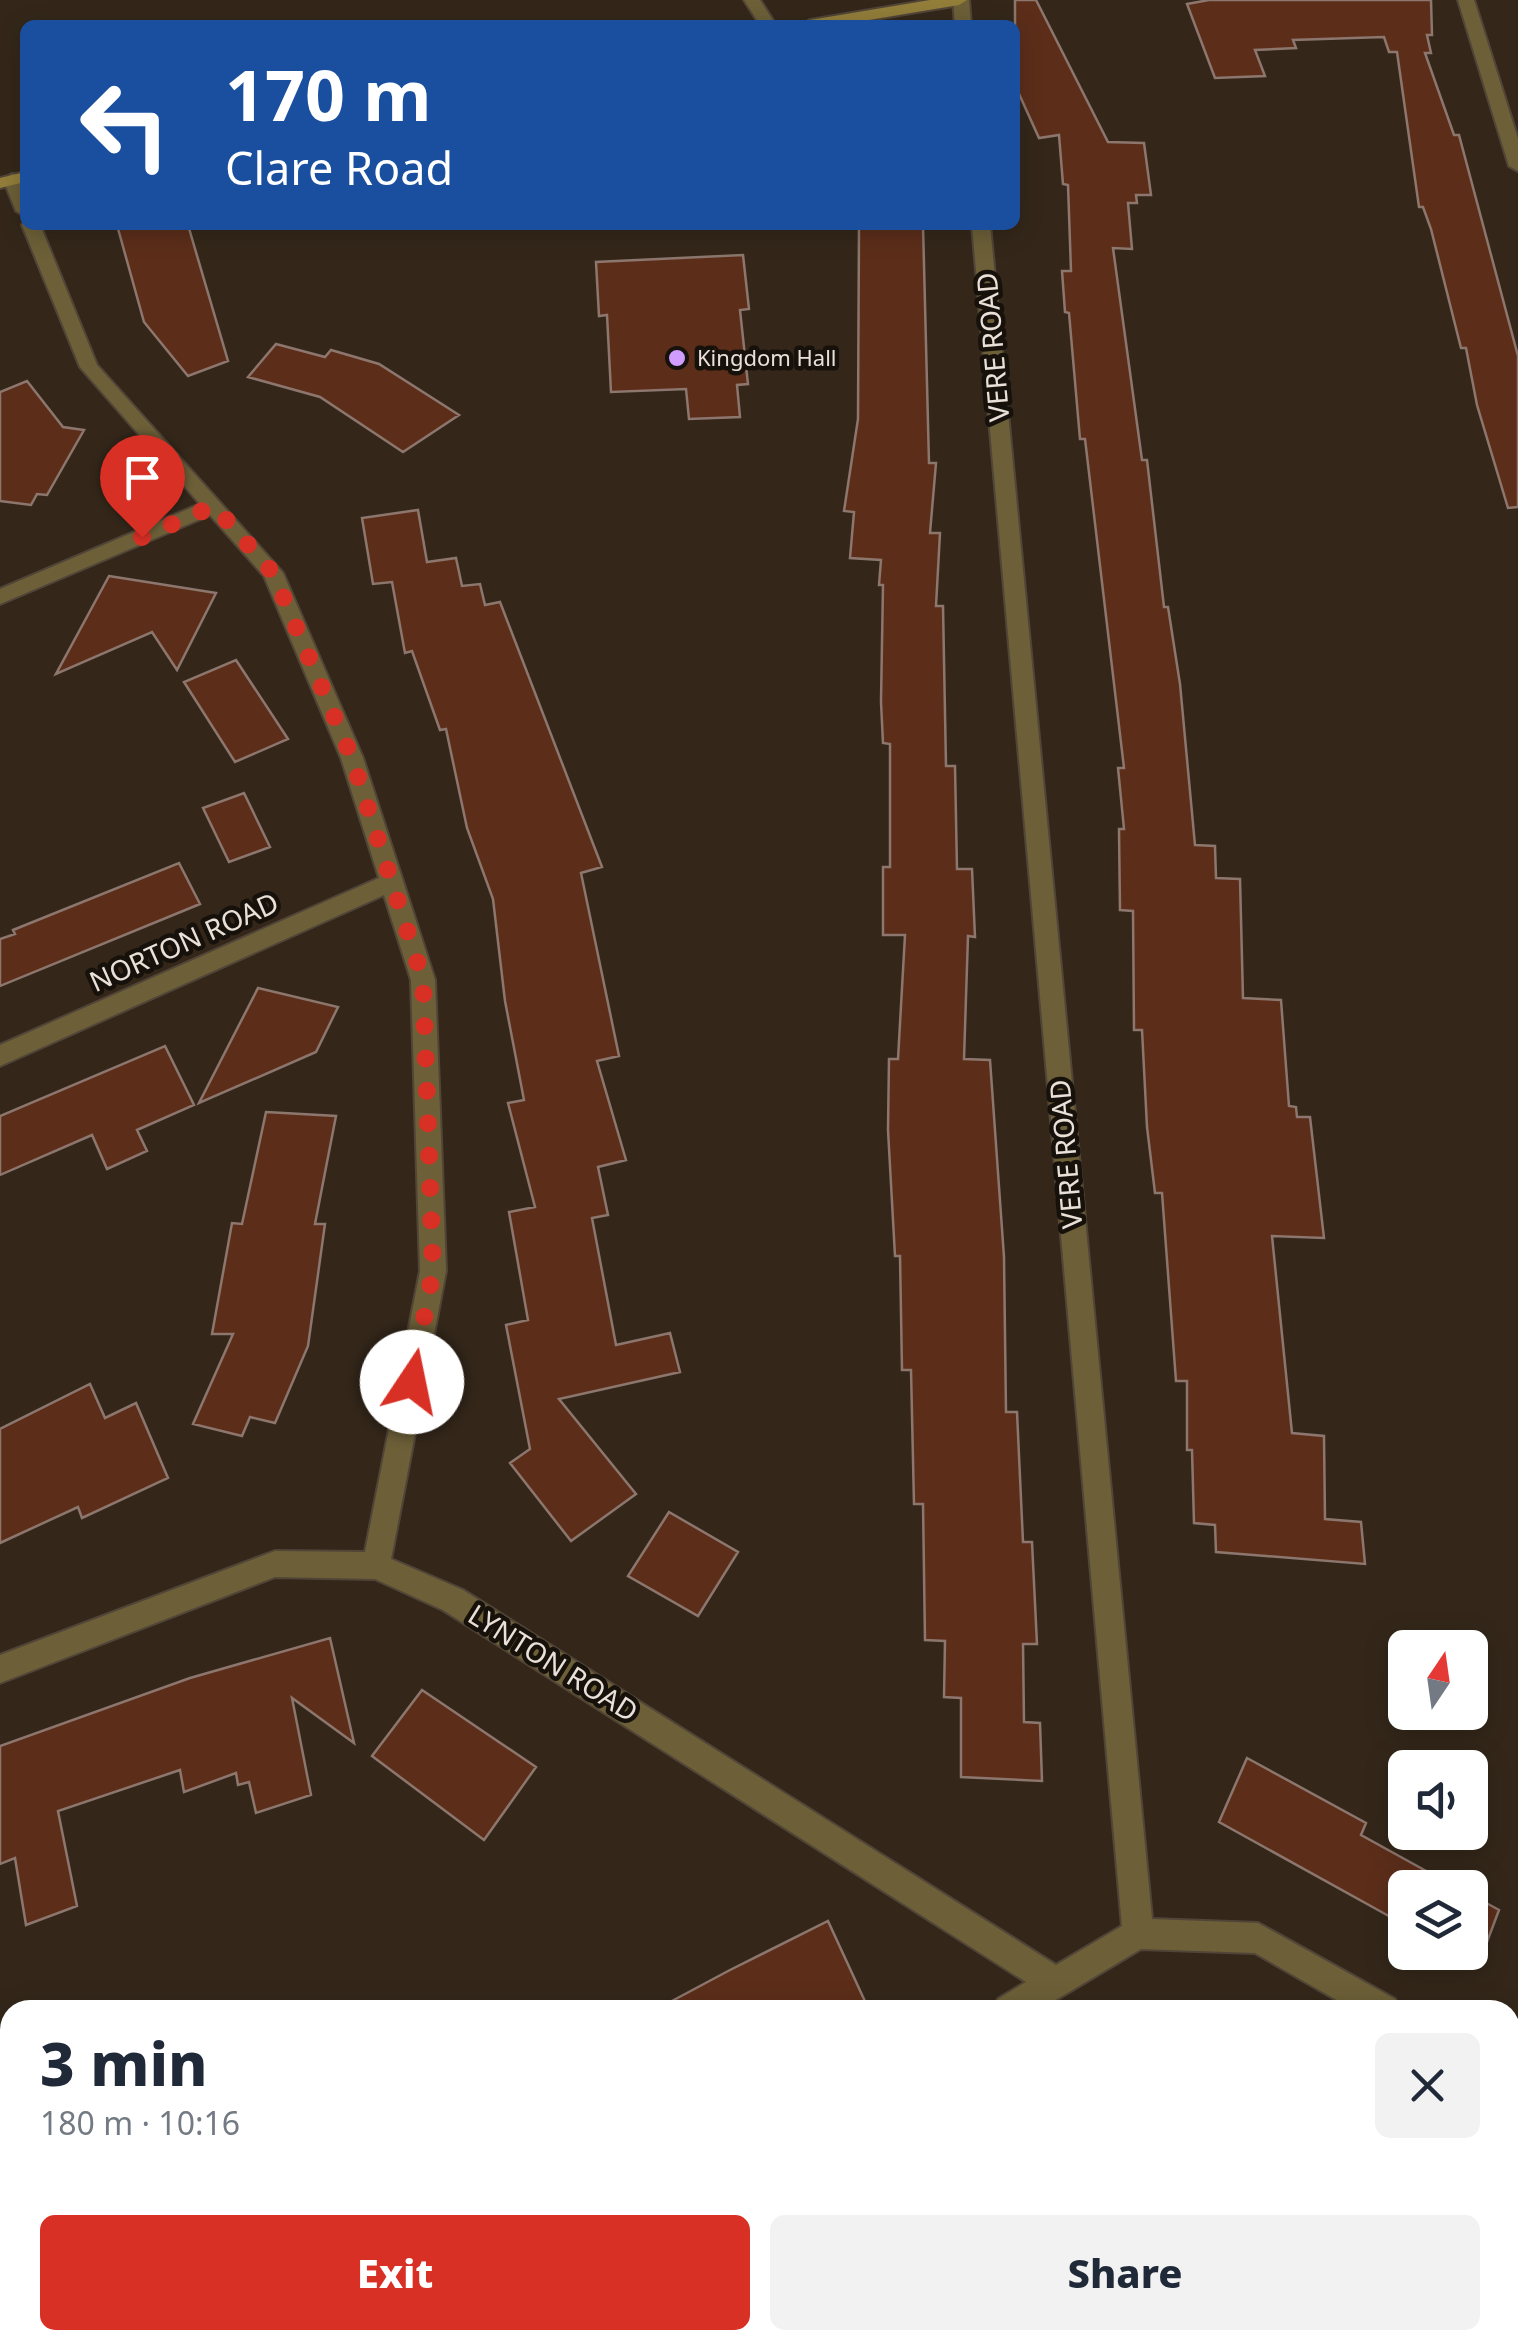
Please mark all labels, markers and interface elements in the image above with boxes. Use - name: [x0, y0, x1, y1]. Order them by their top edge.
- text: 170 m: [225, 46, 432, 142]
- icon: left: [60, 60, 190, 190]
- text: Clare Road: [225, 137, 453, 198]
- street label: VERE ROAD: [967, 271, 1017, 423]
- place label: Kingdom Hall: [697, 342, 837, 372]
- marker: Kingdom Hall: [666, 347, 688, 369]
- pin: [100, 435, 185, 538]
- icon: arrive: [115, 450, 170, 505]
- street label: NORTON ROAD: [83, 882, 284, 1000]
- street label: VERE ROAD: [1040, 1078, 1090, 1230]
- position arrow: [360, 1330, 464, 1434]
- street label: LYNTON ROAD: [461, 1595, 646, 1730]
- north arrow: [1388, 1630, 1488, 1730]
- map controls: [1388, 1630, 1488, 1970]
- button: sound: [1388, 1750, 1488, 1850]
- button: layers: [1388, 1870, 1488, 1970]
- text: 3 min: [40, 2022, 208, 2104]
- button: close: [1375, 2033, 1480, 2138]
- text: 180 m · 10:16: [40, 2101, 240, 2144]
- button: Exit: [40, 2215, 750, 2330]
- button: Share: [770, 2215, 1480, 2330]

